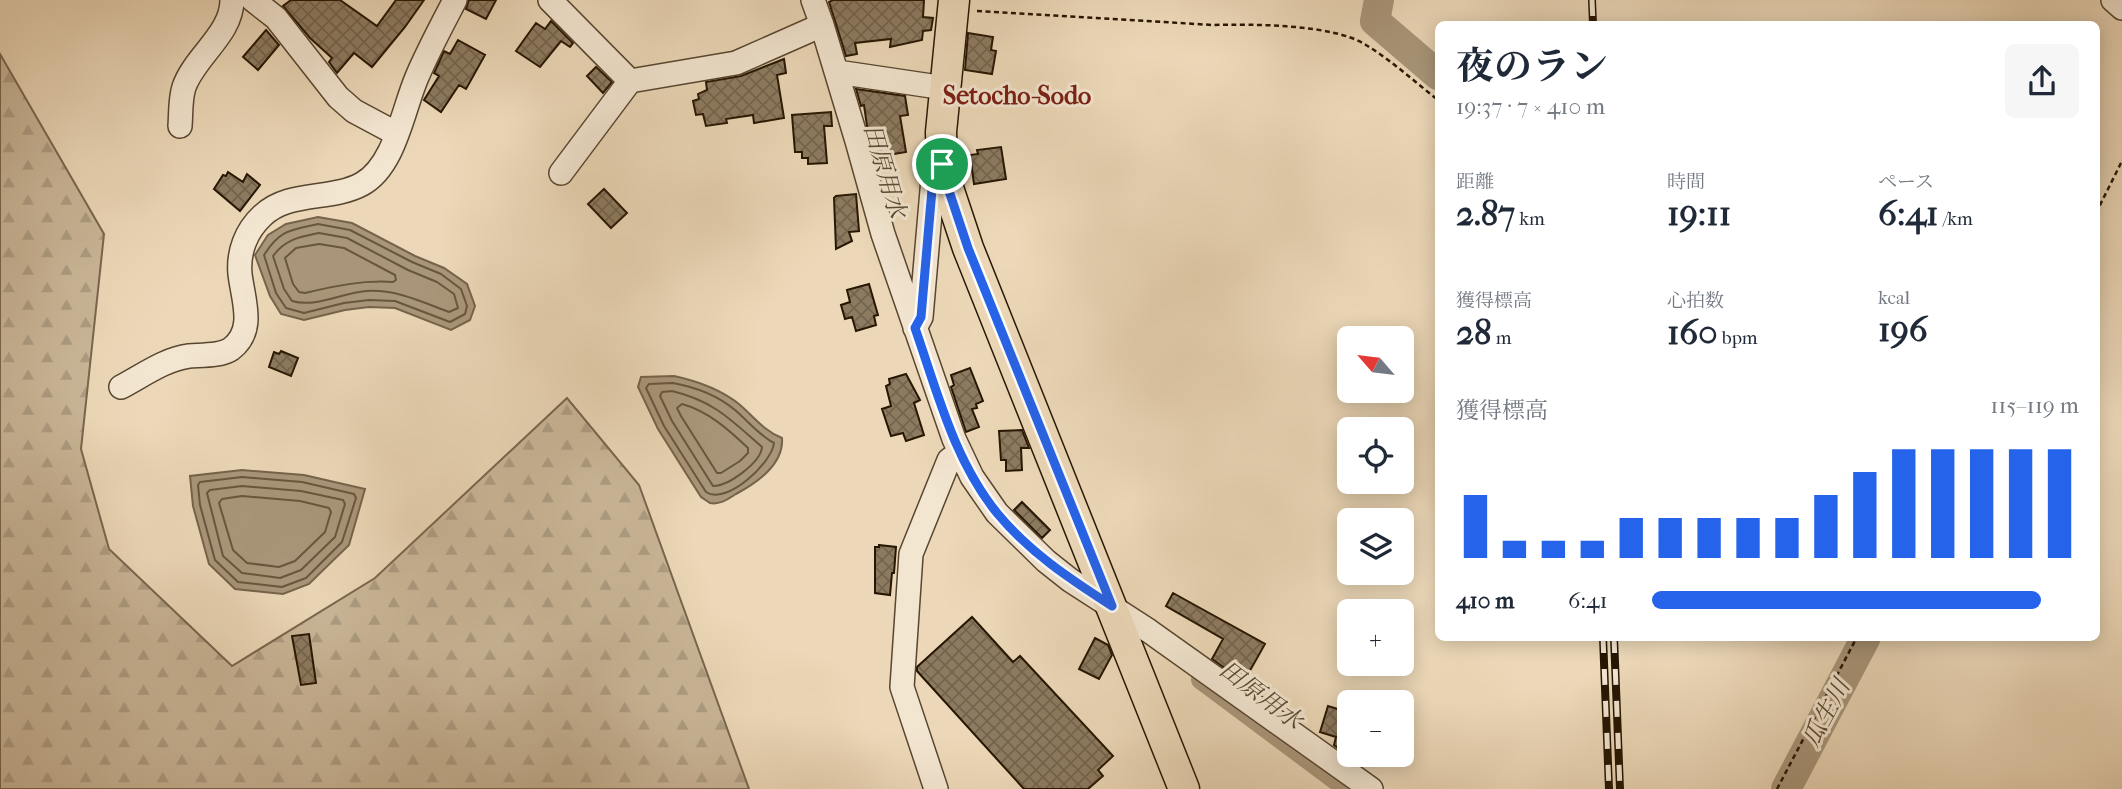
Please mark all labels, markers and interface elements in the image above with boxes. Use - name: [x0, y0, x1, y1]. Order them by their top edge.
- text: 夜のラン: [1456, 44, 1608, 89]
- button: share: [2005, 44, 2079, 118]
- district label: Setocho-Sodo: [943, 80, 1091, 111]
- text: 19:37 · 7 × 410 m: [1456, 93, 1605, 120]
- water label: 田原用水: [858, 121, 912, 223]
- pin: [912, 134, 972, 194]
- icon: arrive: [923, 145, 961, 183]
- text: 距離: [1456, 171, 1494, 193]
- text: 時間: [1667, 171, 1705, 193]
- text: ペース: [1878, 171, 1934, 193]
- text: 2.87: [1456, 193, 1515, 234]
- text: 19:11: [1667, 193, 1731, 234]
- text: 6:41: [1878, 193, 1939, 234]
- text: km: [1515, 208, 1545, 230]
- text: /km: [1939, 208, 1973, 230]
- text: kcal: [1878, 287, 1910, 309]
- text: 獲得標高: [1456, 290, 1532, 312]
- text: 心拍数: [1667, 290, 1724, 312]
- text: 196: [1878, 309, 1928, 350]
- text: 28: [1456, 312, 1492, 353]
- text: 160: [1667, 312, 1718, 353]
- north arrow: [1337, 326, 1414, 402]
- map controls: [1337, 326, 1414, 767]
- text: m: [1492, 327, 1511, 349]
- text: bpm: [1718, 327, 1758, 349]
- text: 115–119 m: [1990, 392, 2079, 419]
- text: 獲得標高: [1456, 397, 1548, 424]
- button: locate: [1337, 417, 1414, 494]
- button: layers: [1337, 508, 1414, 585]
- text: 410 m: [1456, 587, 1514, 614]
- text: 6:41: [1568, 587, 1608, 614]
- button: +: [1337, 599, 1414, 676]
- water label: 田原用水: [1214, 655, 1309, 736]
- water label: 瓜生川: [1797, 672, 1857, 751]
- button: −: [1337, 690, 1414, 767]

